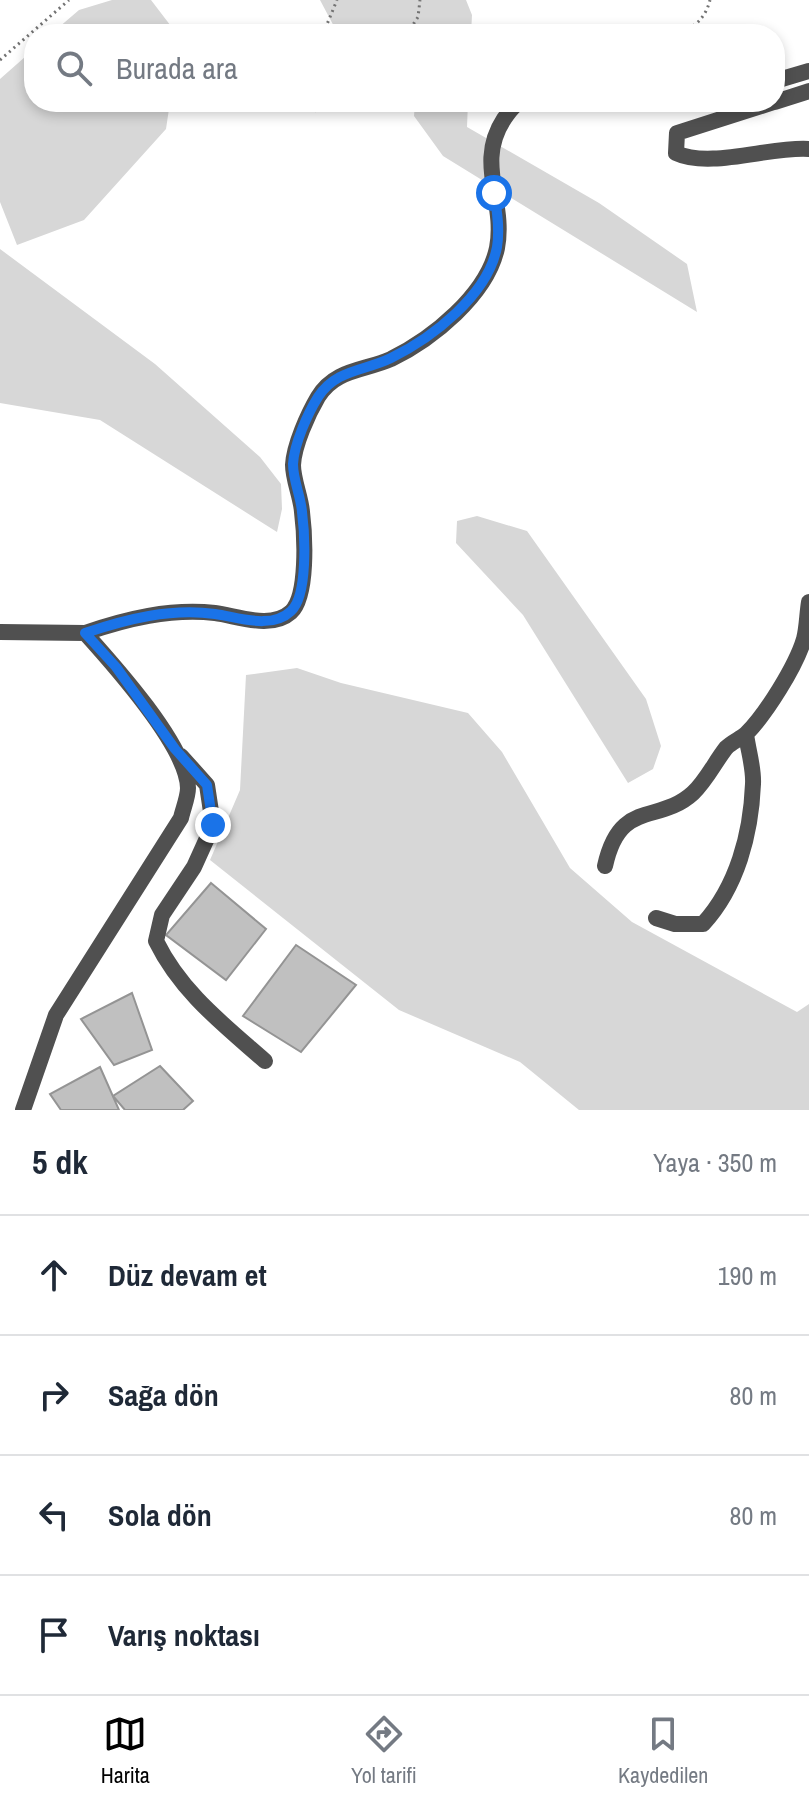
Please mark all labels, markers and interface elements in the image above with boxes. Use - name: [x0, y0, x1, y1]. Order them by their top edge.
- search box: [24, 24, 785, 112]
- icon: search: [52, 46, 96, 90]
- text: Burada ara: [116, 48, 238, 88]
- route start: [476, 175, 512, 211]
- route end: [195, 807, 231, 843]
- text: 5 dk: [32, 1139, 88, 1185]
- text: Yaya · 350 m: [653, 1145, 777, 1180]
- icon: ahead: [32, 1253, 76, 1297]
- text: Düz devam et: [108, 1255, 267, 1295]
- text: 190 m: [718, 1258, 777, 1293]
- icon: right: [32, 1373, 76, 1417]
- text: Sağa dön: [108, 1375, 219, 1415]
- text: 80 m: [730, 1378, 777, 1413]
- icon: left: [32, 1493, 76, 1537]
- text: Sola dön: [108, 1495, 212, 1535]
- text: 80 m: [730, 1498, 777, 1533]
- icon: arrive: [32, 1613, 76, 1657]
- text: Varış noktası: [108, 1615, 260, 1655]
- tab: Harita: [101, 1712, 150, 1790]
- tab: Yol tarifi: [351, 1712, 417, 1790]
- tab: Kaydedilen: [618, 1712, 708, 1790]

